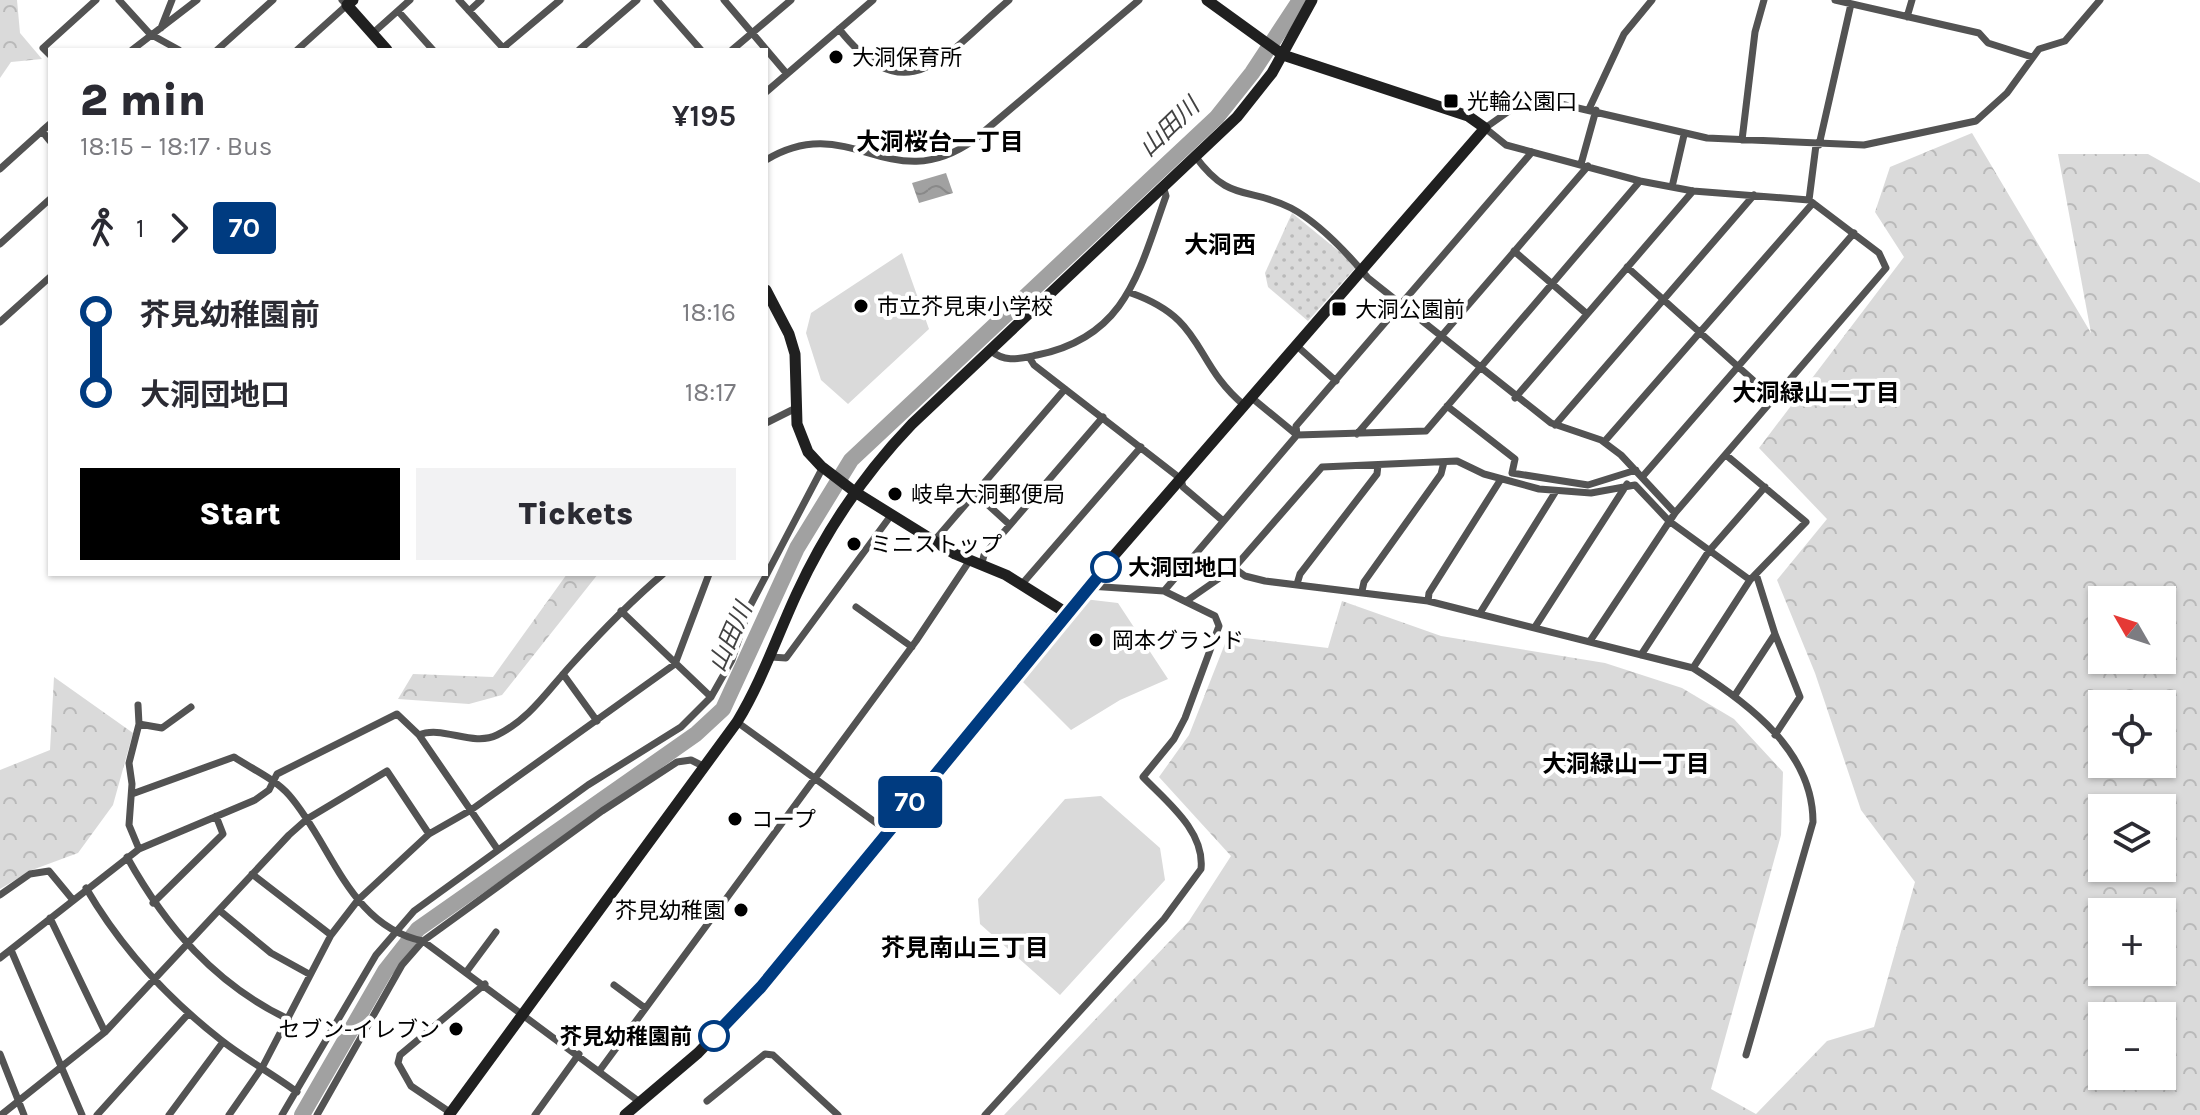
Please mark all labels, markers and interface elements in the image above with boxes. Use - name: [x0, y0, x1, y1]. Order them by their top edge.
- place label: 大洞保育所: [852, 45, 962, 71]
- marker: 大洞保育所: [827, 48, 845, 66]
- text: 2 min: [80, 75, 206, 126]
- place label: 光輪公園口: [1467, 89, 1577, 115]
- water label: 山田川: [1133, 90, 1207, 162]
- marker: 光輪公園口: [1442, 92, 1460, 110]
- text: ¥195: [672, 98, 736, 134]
- district label: 大洞桜台一丁目: [856, 128, 1024, 156]
- text: 18:15 – 18:17 · Bus: [80, 131, 272, 162]
- icon: walk: [80, 206, 124, 250]
- icon: forward: [157, 206, 201, 250]
- text: 70: [229, 211, 260, 244]
- text: 1: [136, 213, 145, 244]
- district label: 大洞西: [1184, 231, 1256, 259]
- place label: 市立芥見東小学校: [877, 294, 1053, 320]
- text: 芥見幼稚園前: [140, 297, 320, 333]
- text: 18:16: [682, 297, 736, 328]
- marker: 市立芥見東小学校: [852, 297, 870, 315]
- place label: 大洞公園前: [1355, 297, 1465, 323]
- marker: 大洞公園前: [1330, 300, 1348, 318]
- text: 大洞団地口: [140, 377, 290, 413]
- text: 18:17: [685, 377, 736, 408]
- district label: 大洞緑山二丁目: [1732, 379, 1900, 407]
- button: Start: [80, 468, 400, 560]
- button: Tickets: [416, 468, 736, 560]
- place label: 岐阜大洞郵便局: [911, 482, 1065, 508]
- marker: 岐阜大洞郵便局: [886, 485, 904, 503]
- place label: ミニストップ: [870, 532, 1002, 558]
- marker: ミニストップ: [845, 535, 863, 553]
- marker: 大洞団地口: [1091, 552, 1121, 582]
- place label: 大洞団地口: [1128, 555, 1238, 581]
- north arrow: [2088, 586, 2176, 674]
- map controls: [2088, 586, 2176, 1090]
- water label: 山田川: [703, 596, 759, 676]
- place label: 岡本グランド: [1112, 628, 1244, 654]
- marker: 岡本グランド: [1087, 631, 1105, 649]
- button: locate: [2088, 690, 2176, 778]
- district label: 大洞緑山一丁目: [1542, 750, 1710, 778]
- line badge: 70: [874, 776, 946, 828]
- text: 70: [894, 785, 926, 818]
- button: layers: [2088, 794, 2176, 882]
- place label: コープ: [751, 807, 816, 833]
- marker: コープ: [726, 810, 744, 828]
- place label: 芥見幼稚園: [615, 898, 725, 924]
- button: +: [2088, 898, 2176, 986]
- marker: 芥見幼稚園: [732, 901, 750, 919]
- district label: 芥見南山三丁目: [881, 934, 1049, 962]
- button: −: [2088, 1002, 2176, 1090]
- place label: セブン-イレブン: [278, 1017, 440, 1043]
- marker: セブン-イレブン: [447, 1020, 465, 1038]
- marker: 芥見幼稚園前: [699, 1021, 729, 1051]
- place label: 芥見幼稚園前: [560, 1024, 692, 1050]

